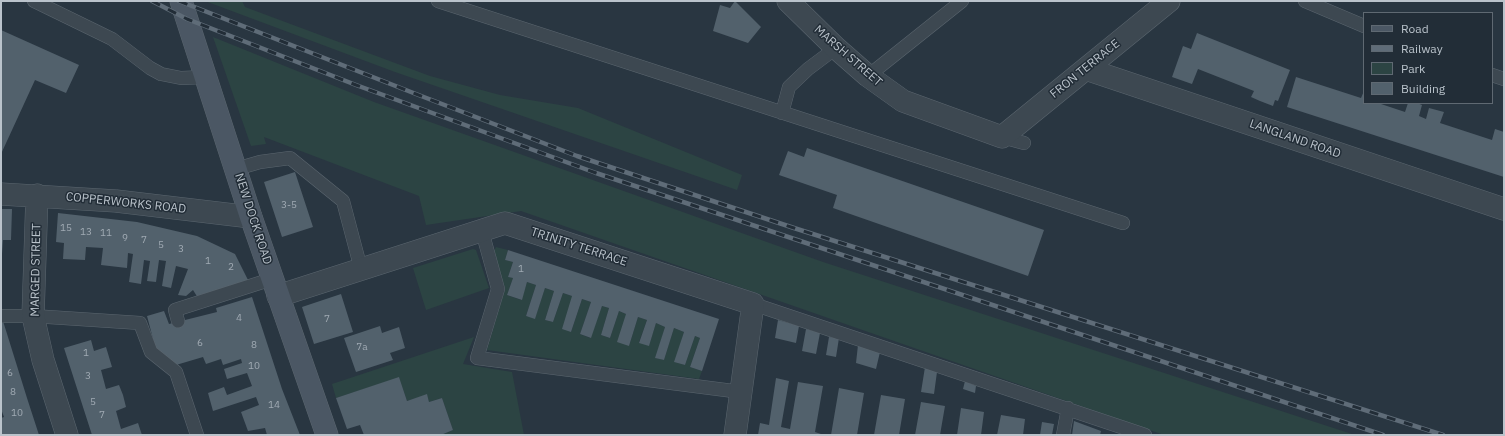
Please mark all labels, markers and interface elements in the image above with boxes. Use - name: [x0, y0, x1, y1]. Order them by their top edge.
- legend: [1363, 12, 1493, 104]
- text: Road: [1401, 21, 1429, 36]
- street label: MARSH STREET: [811, 22, 885, 90]
- street label: FRON TERRACE: [1047, 37, 1123, 101]
- text: Railway: [1401, 41, 1443, 56]
- text: Park: [1401, 61, 1425, 76]
- text: Building: [1401, 81, 1445, 96]
- street label: LANGLAND ROAD: [1247, 117, 1343, 161]
- street label: NEW DOCK ROAD: [231, 172, 275, 266]
- street label: COPPERWORKS ROAD: [65, 190, 187, 216]
- house number: 3-5: [281, 199, 297, 211]
- house number: 15: [60, 222, 72, 234]
- street label: MARGED STREET: [28, 223, 44, 317]
- street label: TRINITY TERRACE: [529, 225, 629, 269]
- house number: 13: [80, 226, 92, 238]
- house number: 11: [100, 227, 112, 239]
- house number: 9: [122, 232, 128, 244]
- house number: 7: [141, 234, 147, 246]
- house number: 5: [158, 239, 164, 251]
- house number: 3: [178, 243, 184, 255]
- house number: 1: [205, 255, 211, 267]
- house number: 2: [228, 261, 234, 273]
- house number: 1: [518, 263, 524, 275]
- house number: 4: [236, 312, 242, 324]
- house number: 7: [324, 313, 330, 325]
- house number: 6: [197, 337, 203, 349]
- house number: 8: [251, 339, 257, 351]
- house number: 7a: [356, 341, 368, 353]
- house number: 1: [83, 347, 89, 359]
- house number: 10: [248, 360, 260, 372]
- house number: 6: [7, 367, 13, 379]
- house number: 3: [85, 370, 91, 382]
- house number: 8: [10, 386, 16, 398]
- house number: 5: [90, 396, 96, 408]
- house number: 14: [268, 399, 280, 411]
- house number: 10: [11, 407, 23, 419]
- house number: 7: [99, 409, 105, 421]

